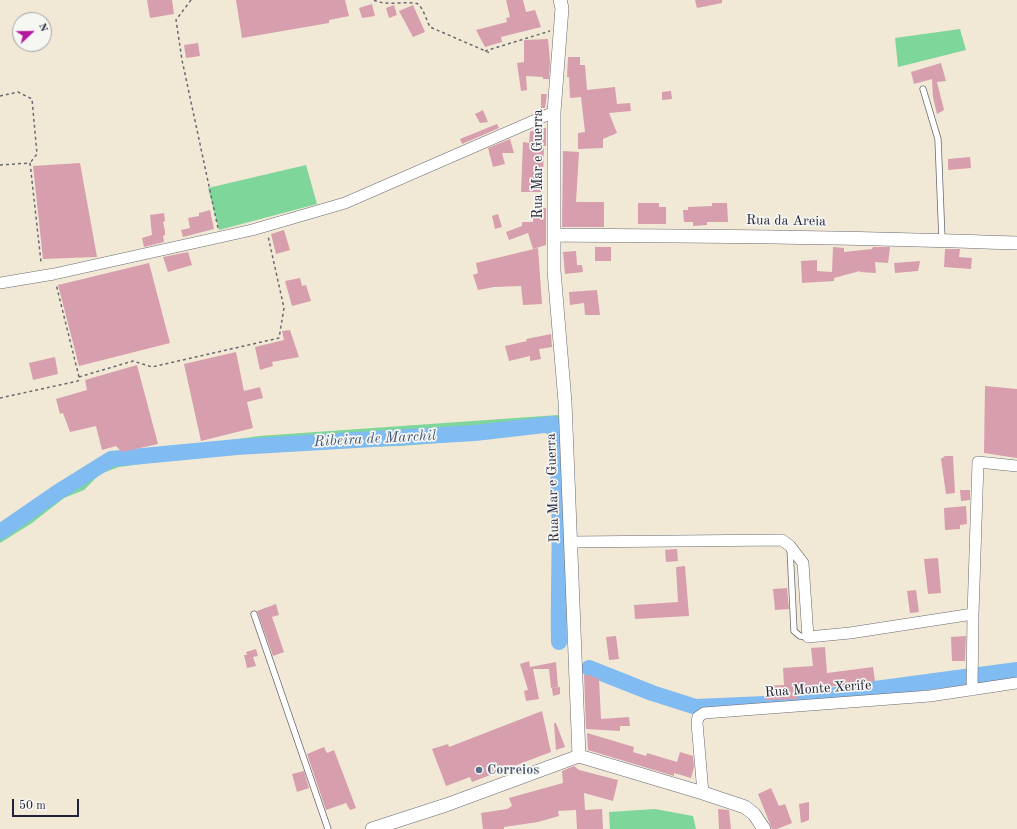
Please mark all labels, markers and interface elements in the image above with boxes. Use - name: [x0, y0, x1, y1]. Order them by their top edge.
- north arrow: [12, 12, 52, 52]
- text: N: [36, 22, 49, 34]
- street label: Rua Mar e Guerra: [530, 109, 546, 219]
- street label: Rua da Areia: [746, 212, 826, 230]
- water label: Ribeira de Marchil: [313, 427, 437, 451]
- street label: Rua Mar e Guerra: [543, 433, 563, 543]
- street label: Rua Monte Xerife: [764, 677, 872, 701]
- place label: Correios: [487, 762, 539, 778]
- marker: Correios: [474, 765, 484, 775]
- scale bar: [14, 791, 81, 817]
- text: 50 m: [19, 800, 46, 812]

